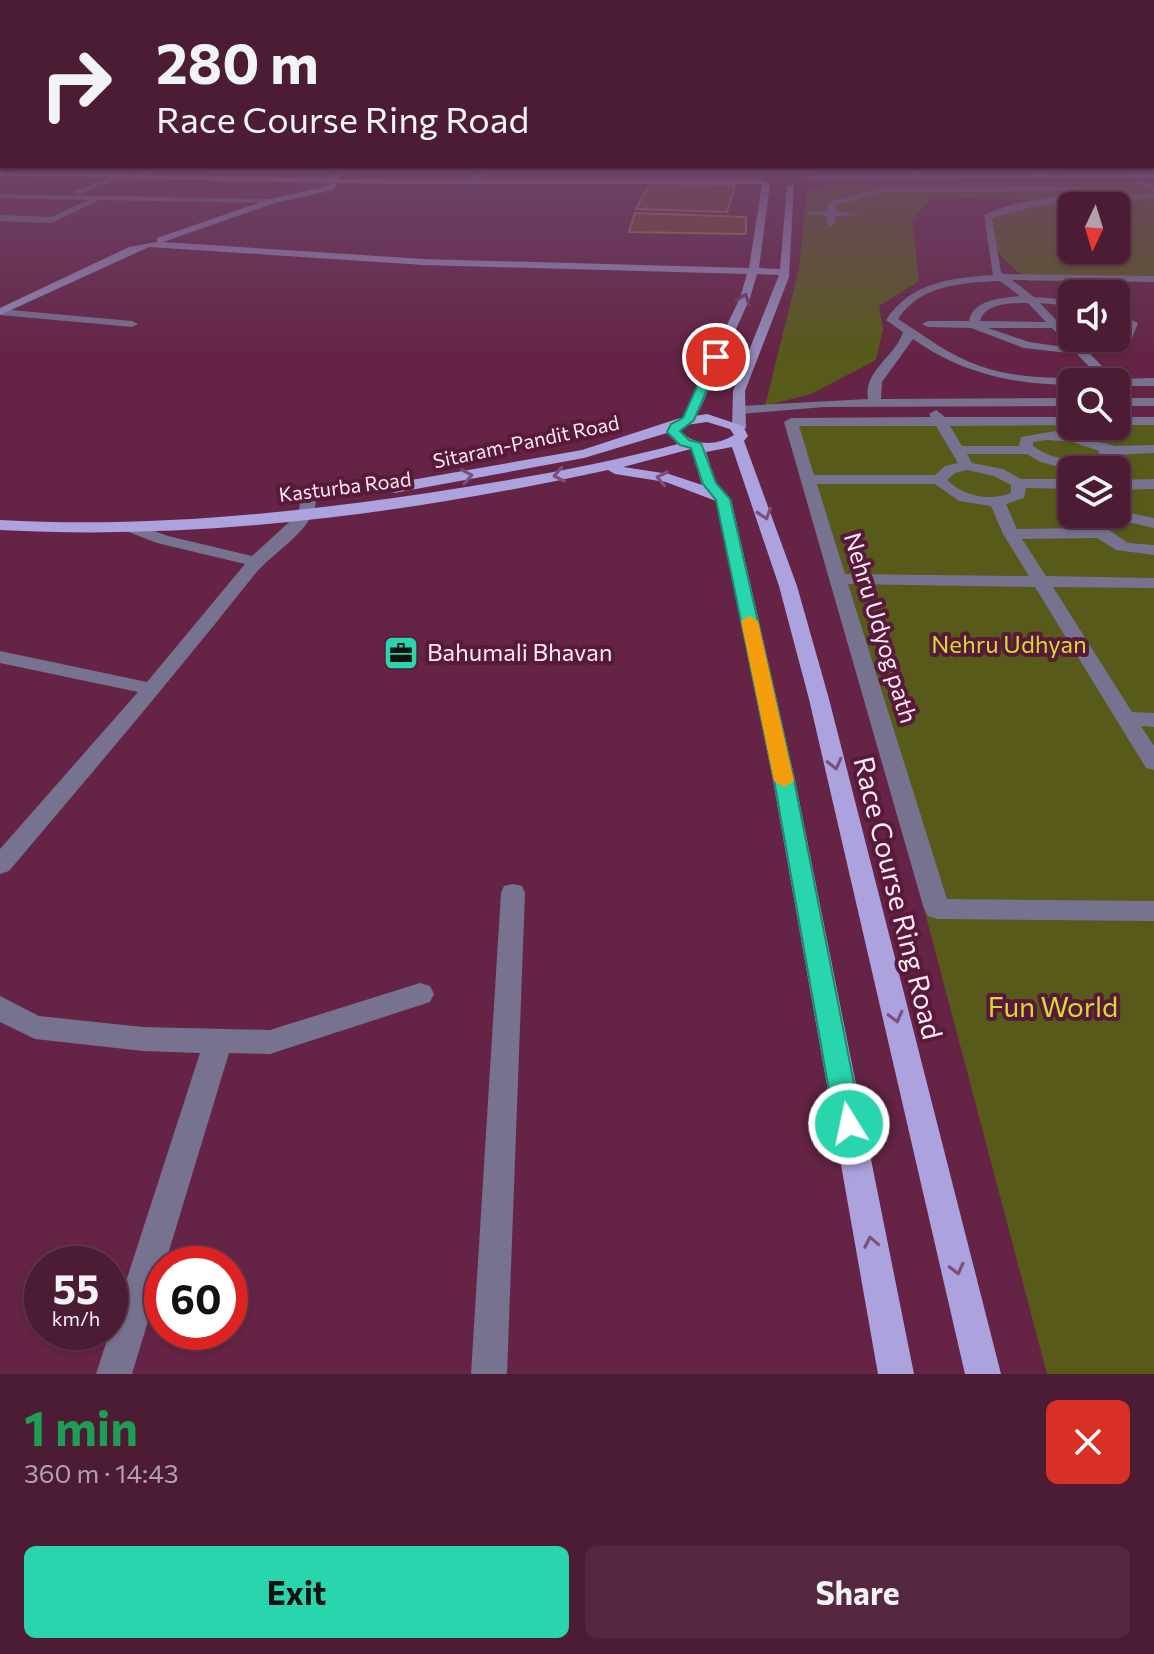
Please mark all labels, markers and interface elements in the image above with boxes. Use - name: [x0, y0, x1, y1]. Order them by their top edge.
- text: 280 m: [156, 27, 319, 96]
- icon: right: [24, 32, 128, 136]
- text: Race Course Ring Road: [156, 96, 529, 140]
- north arrow: [1058, 192, 1130, 264]
- map controls: [1058, 192, 1130, 528]
- button: sound: [1058, 280, 1130, 352]
- one-way arrow: [734, 293, 751, 307]
- pin: [682, 323, 750, 391]
- icon: arrive: [694, 335, 738, 379]
- button: search: [1058, 368, 1130, 440]
- street label: Sitaram-Pandit Road: [431, 410, 621, 472]
- button: layers: [1058, 456, 1130, 528]
- street label: Kasturba Road: [277, 466, 412, 506]
- one-way arrow: [553, 466, 567, 483]
- one-way arrow: [460, 468, 474, 485]
- one-way arrow: [655, 470, 668, 487]
- one-way arrow: [756, 506, 772, 520]
- street label: Nehru Udyog path: [839, 529, 924, 726]
- park label: Nehru Udhyan: [931, 629, 1087, 658]
- office icon: Bahumali Bhavan: [382, 634, 420, 672]
- place label: Bahumali Bhavan: [427, 637, 612, 666]
- street label: Race Course Ring Road: [847, 753, 951, 1043]
- one-way arrow: [825, 757, 842, 770]
- park label: Fun World: [988, 989, 1118, 1023]
- one-way arrow: [887, 1009, 904, 1023]
- position arrow: [807, 1082, 891, 1166]
- one-way arrow: [863, 1236, 880, 1250]
- speed limit sign: 60: [144, 1246, 248, 1350]
- one-way arrow: [948, 1262, 965, 1276]
- text: 55: [53, 1263, 99, 1312]
- text: km/h: [52, 1306, 100, 1330]
- text: 1 min: [24, 1397, 138, 1456]
- button: close: [1046, 1400, 1130, 1484]
- text: 360 m · 14:43: [24, 1457, 179, 1488]
- button: Exit: [24, 1546, 569, 1638]
- button: Share: [585, 1546, 1130, 1638]

